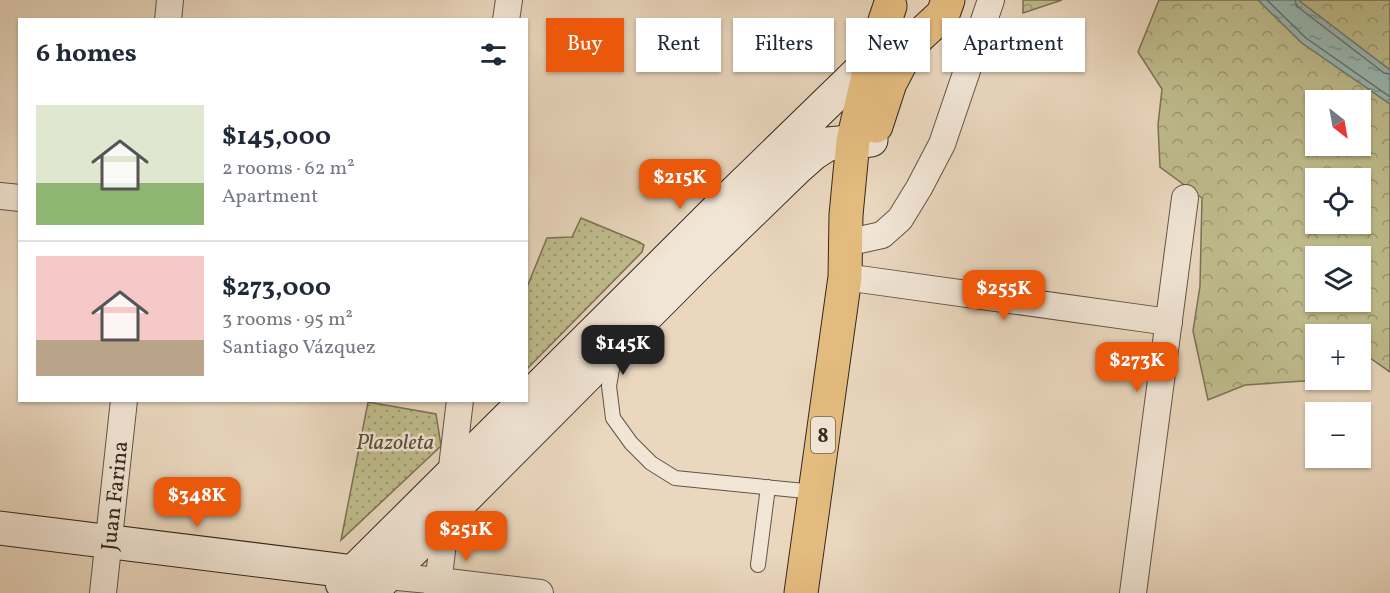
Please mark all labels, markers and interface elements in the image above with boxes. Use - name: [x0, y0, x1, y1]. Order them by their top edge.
- chip: Buy: [546, 18, 624, 72]
- chip: Rent: [636, 18, 721, 72]
- chip: Filters: [733, 18, 834, 72]
- chip: New: [846, 18, 930, 72]
- chip: Apartment: [942, 18, 1085, 72]
- text: 6 homes: [36, 36, 137, 72]
- icon: filters: [477, 38, 510, 71]
- north arrow: [1305, 90, 1371, 156]
- map controls: [1305, 90, 1371, 468]
- text: $145,000: [222, 119, 331, 155]
- icon: home: [84, 129, 156, 201]
- text: 2 rooms · 62 m²: [222, 155, 355, 183]
- pin: $215K: [638, 159, 722, 210]
- text: $215K: [653, 164, 707, 192]
- button: locate: [1305, 168, 1371, 234]
- text: Apartment: [222, 183, 318, 211]
- button: layers: [1305, 246, 1371, 312]
- text: $273,000: [222, 270, 331, 306]
- pin: $255K: [962, 270, 1046, 321]
- text: $255K: [976, 275, 1032, 303]
- icon: home: [84, 280, 156, 352]
- text: 3 rooms · 95 m²: [222, 306, 353, 334]
- button: +: [1305, 324, 1371, 390]
- pin: $145K: [581, 325, 665, 376]
- text: $145K: [595, 330, 651, 358]
- text: Santiago Vázquez: [222, 334, 376, 362]
- pin: $273K: [1095, 342, 1179, 393]
- text: $273K: [1109, 347, 1165, 375]
- button: −: [1305, 402, 1371, 468]
- road number: 8: [811, 417, 835, 453]
- park label: Plazoleta: [356, 428, 434, 459]
- street label: Juan Farina: [95, 439, 137, 552]
- pin: $348K: [155, 477, 239, 528]
- text: $348K: [168, 482, 226, 510]
- pin: $251K: [424, 511, 508, 562]
- text: $251K: [439, 516, 493, 544]

